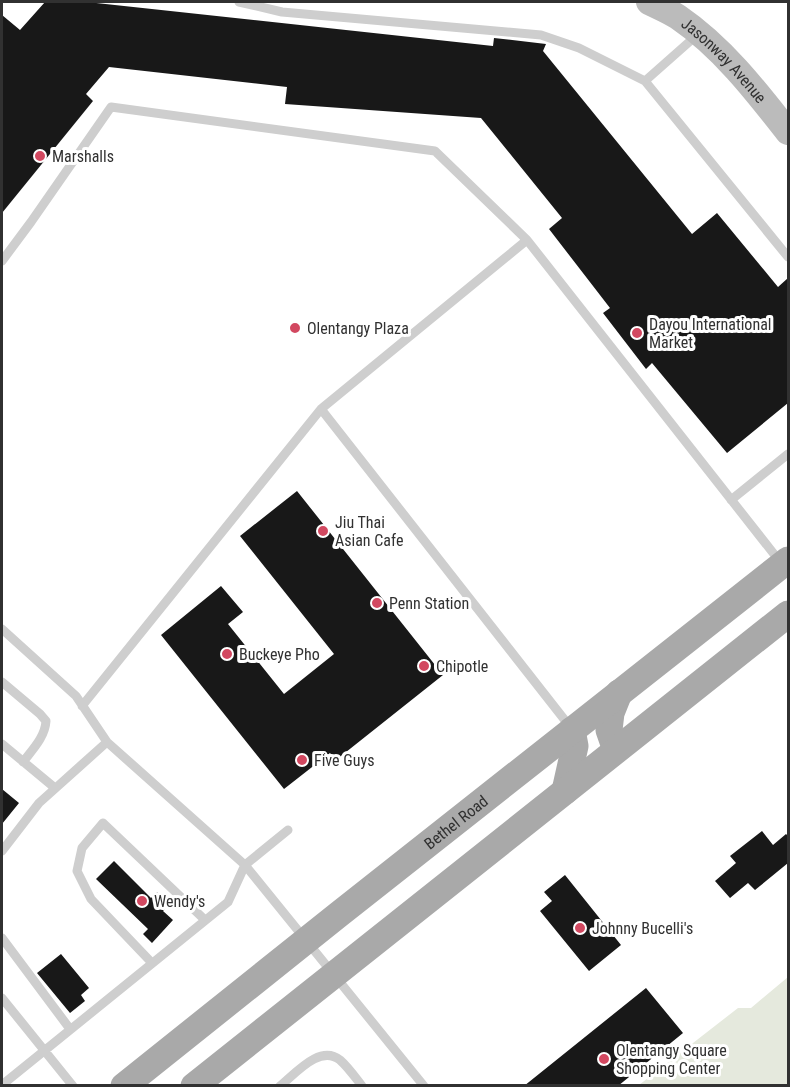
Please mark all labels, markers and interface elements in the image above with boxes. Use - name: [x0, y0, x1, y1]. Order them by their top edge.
- street label: Jasonway Avenue: [678, 13, 771, 107]
- place label: Marshalls: [52, 147, 114, 166]
- marker: Marshalls: [33, 149, 47, 163]
- place label: Dayou International Market: [649, 315, 771, 352]
- place label: Olentangy Plaza: [307, 319, 409, 338]
- marker: Olentangy Plaza: [288, 321, 302, 335]
- marker: Dayou International Market: [630, 326, 644, 340]
- place label: Jiu Thai Asian Cafe: [335, 513, 403, 550]
- marker: Jiu Thai Asian Cafe: [316, 524, 330, 538]
- place label: Penn Station: [389, 594, 469, 613]
- marker: Penn Station: [370, 596, 384, 610]
- place label: Buckeye Pho: [239, 645, 320, 664]
- marker: Buckeye Pho: [220, 647, 234, 661]
- place label: Chipotle: [436, 657, 488, 676]
- marker: Chipotle: [417, 659, 431, 673]
- place label: Five Guys: [314, 751, 374, 770]
- marker: Five Guys: [295, 753, 309, 767]
- street label: Bethel Road: [420, 791, 491, 853]
- place label: Wendy's: [154, 892, 205, 911]
- marker: Wendy's: [135, 894, 149, 908]
- place label: Johnny Bucelli's: [592, 919, 693, 938]
- marker: Johnny Bucelli's: [573, 921, 587, 935]
- place label: Olentangy Square Shopping Center: [616, 1041, 727, 1078]
- marker: Olentangy Square Shopping Center: [597, 1052, 611, 1066]

